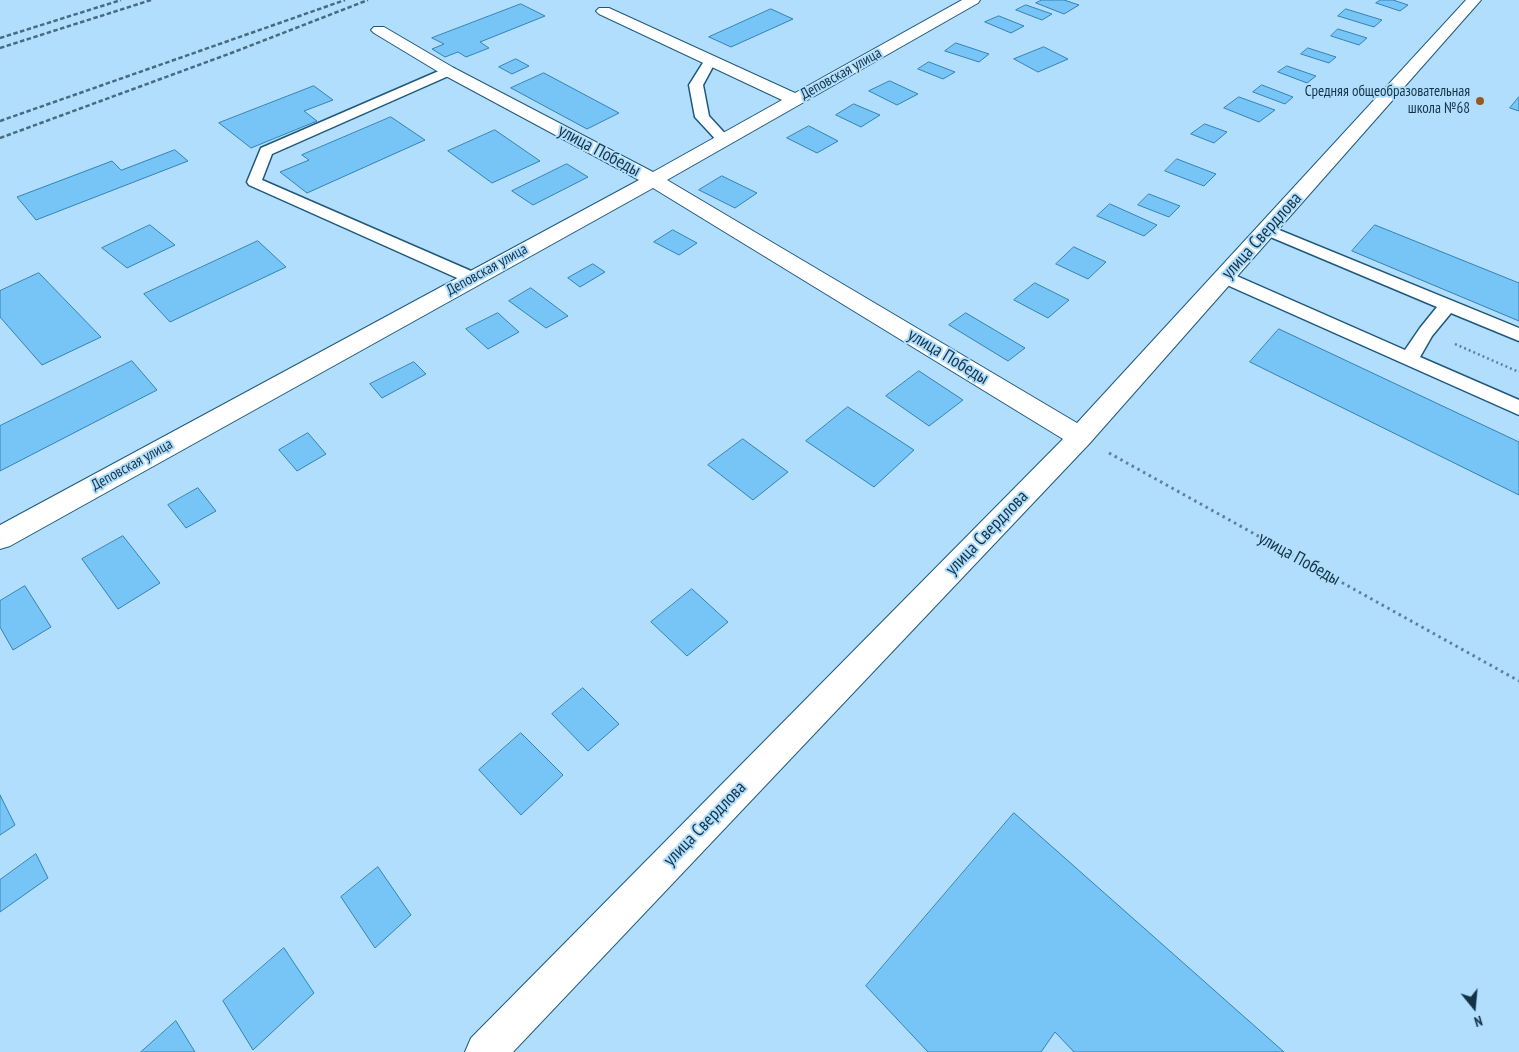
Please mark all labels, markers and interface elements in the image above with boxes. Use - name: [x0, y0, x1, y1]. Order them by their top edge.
- street label: Деповская улица: [797, 44, 885, 104]
- place label: Средняя общеобразовательная школа №68: [1305, 83, 1470, 118]
- marker: Средняя общеобразовательная школа №68: [1474, 95, 1486, 107]
- street label: улица Победы: [554, 120, 644, 182]
- street label: улица Свердлова: [1217, 188, 1307, 284]
- street label: Деповская улица: [443, 240, 531, 300]
- street label: улица Победы: [904, 324, 992, 390]
- street label: Деповская улица: [88, 435, 176, 495]
- street label: улица Свердлова: [941, 486, 1033, 580]
- street label: улица Победы: [1254, 528, 1344, 590]
- street label: улица Свердлова: [659, 777, 751, 871]
- north arrow: [1449, 982, 1499, 1032]
- text: N: [1472, 1012, 1485, 1031]

